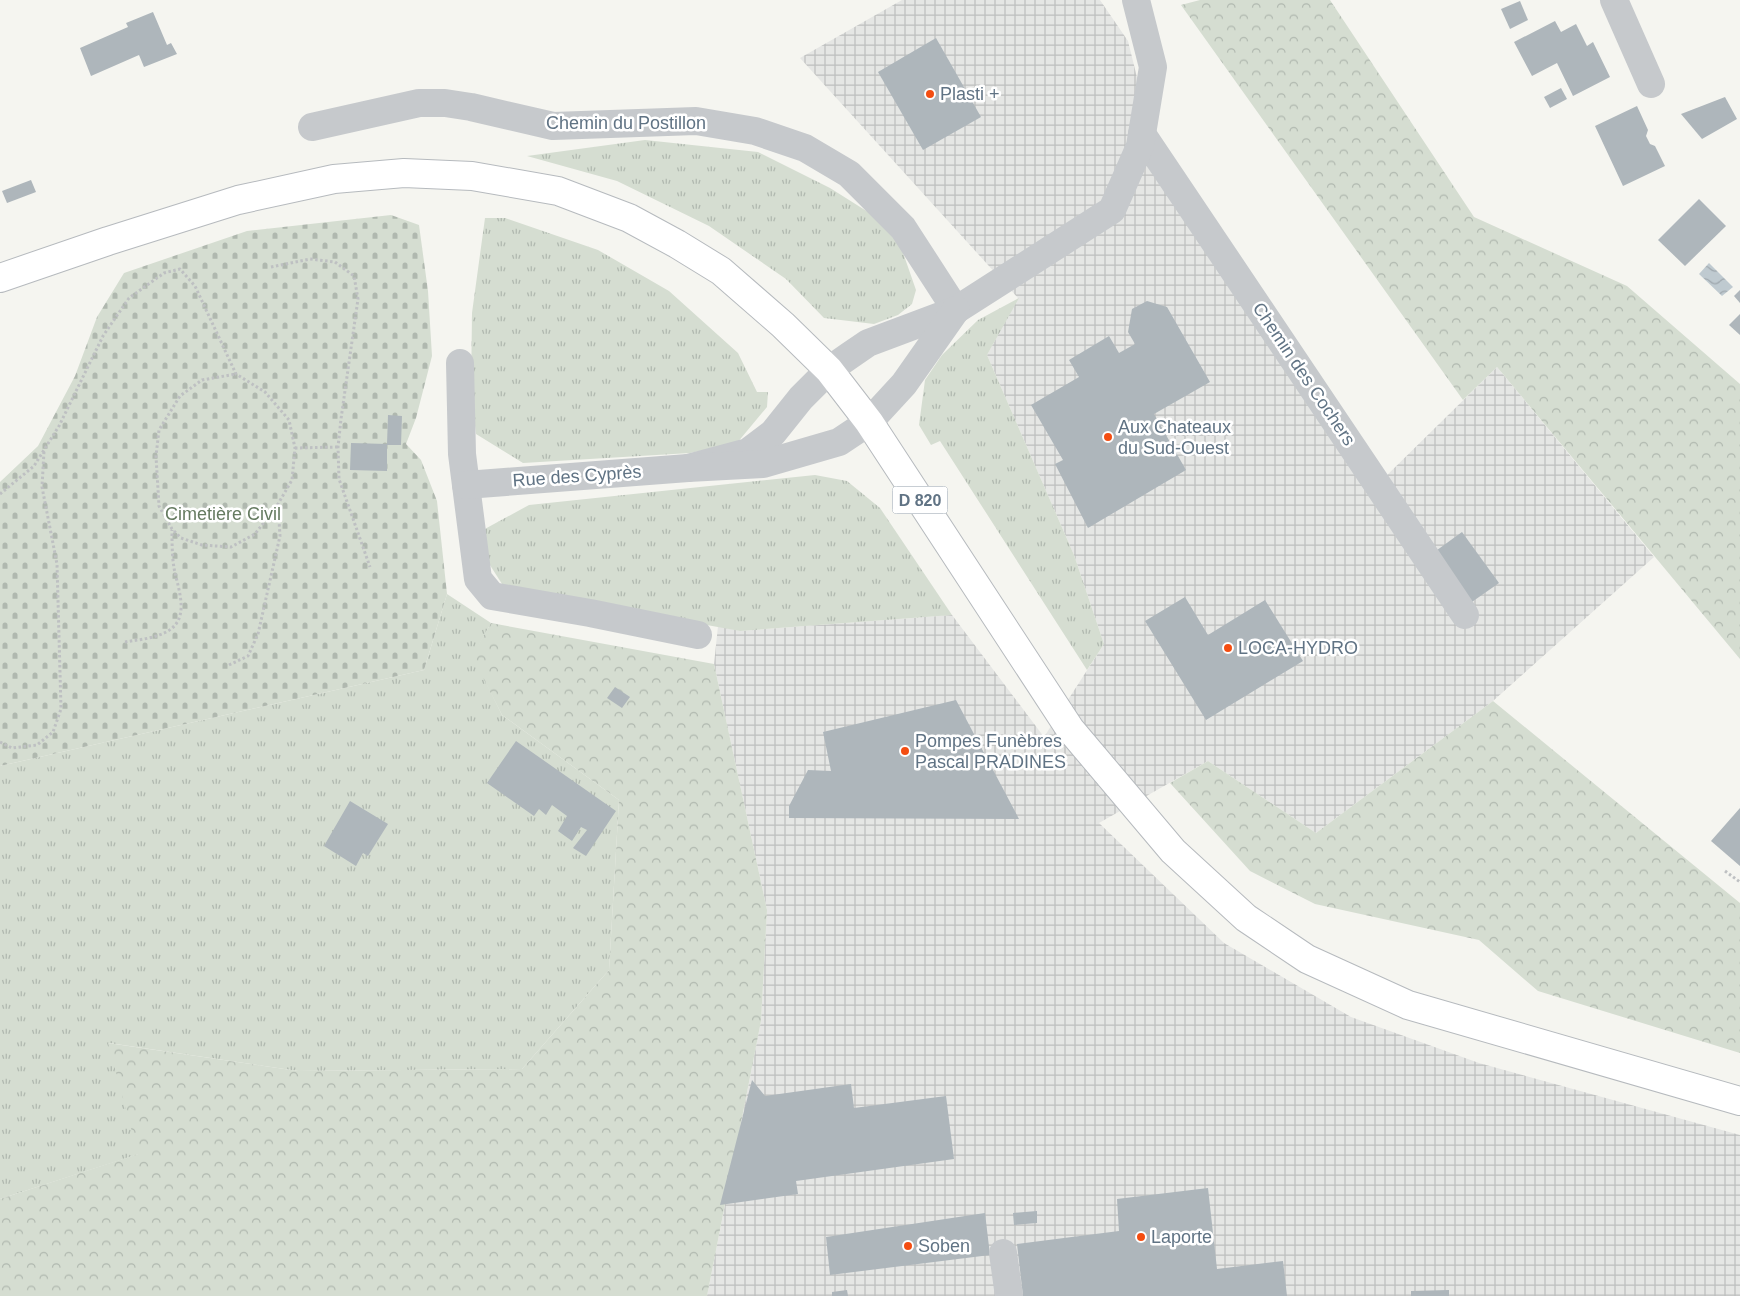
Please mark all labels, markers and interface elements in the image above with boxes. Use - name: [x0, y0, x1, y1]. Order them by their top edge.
- place label: Plasti +: [940, 84, 1000, 104]
- marker: Plasti +: [924, 88, 936, 100]
- street label: Chemin du Postillon: [546, 113, 706, 133]
- street label: Chemin des Cochers: [1249, 299, 1359, 449]
- place label: Aux Chateaux du Sud-Ouest: [1118, 417, 1231, 458]
- marker: Aux Chateaux du Sud-Ouest: [1102, 431, 1114, 443]
- street label: Rue des Cyprès: [512, 462, 642, 490]
- road number: D 820: [892, 486, 948, 514]
- park label: Cimetière Civil: [165, 504, 281, 524]
- place label: LOCA-HYDRO: [1238, 638, 1358, 658]
- marker: LOCA-HYDRO: [1222, 642, 1234, 654]
- place label: Pompes Funèbres Pascal PRADINES: [915, 731, 1066, 772]
- marker: Pompes Funèbres Pascal PRADINES: [899, 745, 911, 757]
- place label: Laporte: [1151, 1227, 1212, 1247]
- marker: Laporte: [1135, 1231, 1147, 1243]
- place label: Soben: [918, 1236, 970, 1256]
- marker: Soben: [902, 1240, 914, 1252]

